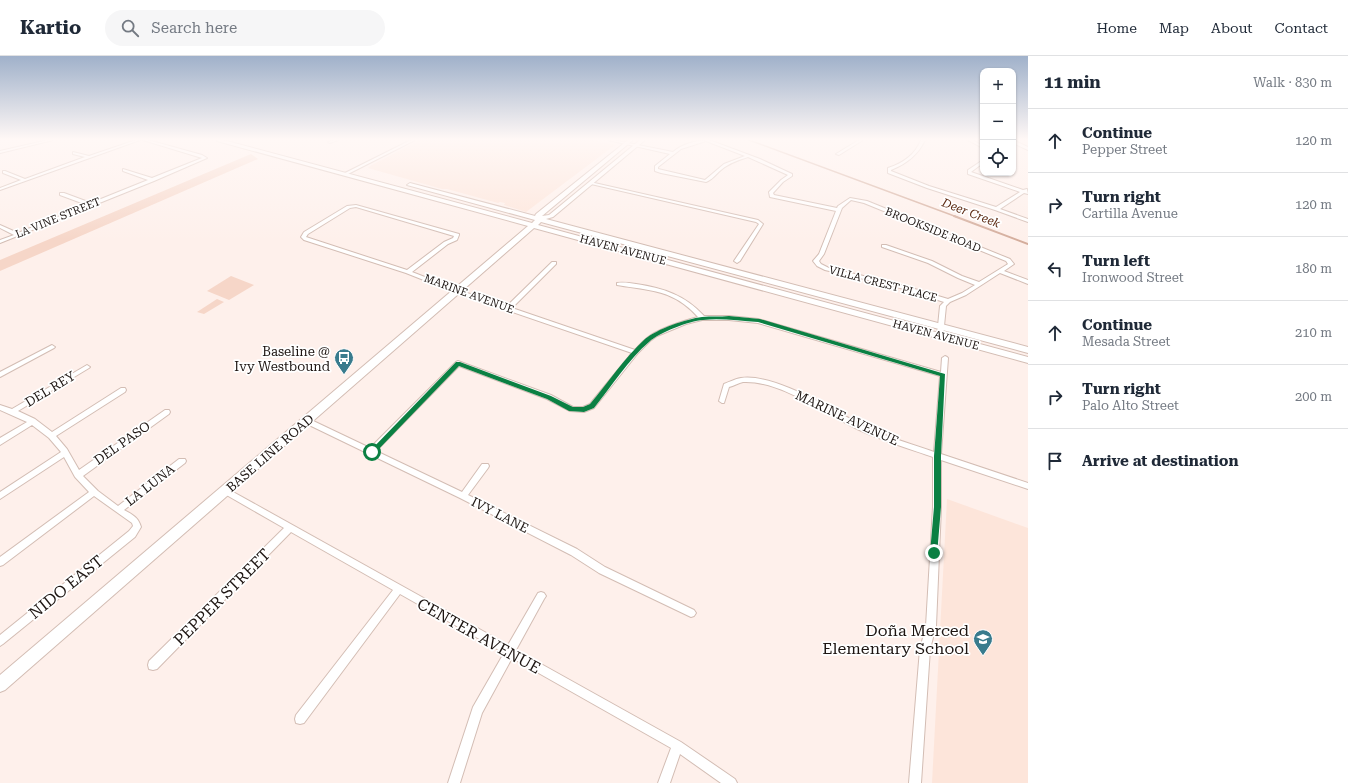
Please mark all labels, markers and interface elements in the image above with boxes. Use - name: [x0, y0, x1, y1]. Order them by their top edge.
- search box: [105, 10, 385, 46]
- text: Kartio: [20, 16, 81, 39]
- icon: search: [119, 17, 141, 39]
- text: Search here: [151, 19, 237, 37]
- text: Home: [1096, 20, 1137, 36]
- text: Map: [1159, 20, 1189, 36]
- text: About: [1211, 20, 1253, 36]
- text: Contact: [1275, 20, 1328, 36]
- map controls: [980, 68, 1016, 176]
- button: +: [980, 68, 1016, 104]
- text: 11 min: [1044, 72, 1101, 92]
- text: Walk · 830 m: [1253, 75, 1332, 90]
- button: −: [980, 104, 1016, 140]
- text: Continue: [1082, 124, 1152, 142]
- icon: ahead: [1044, 130, 1066, 152]
- text: 120 m: [1295, 133, 1332, 148]
- button: locate: [980, 140, 1016, 176]
- text: Pepper Street: [1082, 142, 1167, 157]
- text: Turn right: [1082, 188, 1161, 206]
- icon: right: [1044, 194, 1066, 216]
- street label: LA VINE STREET: [13, 195, 103, 241]
- water label: Deer Creek: [939, 195, 1003, 231]
- text: 120 m: [1295, 197, 1332, 212]
- street label: BROOKSIDE ROAD: [883, 205, 983, 255]
- text: Cartilla Avenue: [1082, 206, 1178, 221]
- street label: HAVEN AVENUE: [578, 232, 668, 268]
- text: Turn left: [1082, 252, 1150, 270]
- icon: left: [1044, 258, 1066, 280]
- text: 180 m: [1295, 261, 1332, 276]
- street label: VILLA CREST PLACE: [827, 263, 939, 305]
- text: Ironwood Street: [1082, 270, 1184, 285]
- street label: MARINE AVENUE: [422, 272, 516, 316]
- text: Continue: [1082, 316, 1152, 334]
- street label: HAVEN AVENUE: [891, 317, 981, 353]
- icon: ahead: [1044, 322, 1066, 344]
- text: 210 m: [1295, 325, 1332, 340]
- text: Mesada Street: [1082, 334, 1170, 349]
- place label: Baseline @ Ivy Westbound: [234, 344, 331, 374]
- bus stop icon: Baseline @ Ivy Westbound: [333, 347, 355, 375]
- street label: DEL REY: [22, 368, 78, 410]
- text: Turn right: [1082, 380, 1161, 398]
- icon: right: [1044, 386, 1066, 408]
- street label: MARINE AVENUE: [793, 387, 901, 449]
- text: 200 m: [1295, 389, 1332, 404]
- text: Palo Alto Street: [1082, 398, 1179, 413]
- street label: BASE LINE ROAD: [223, 411, 317, 495]
- street label: DEL PASO: [91, 418, 153, 468]
- route start: [363, 443, 381, 461]
- icon: arrive: [1044, 450, 1066, 472]
- text: Arrive at destination: [1082, 452, 1238, 470]
- street label: LA LUNA: [122, 461, 178, 509]
- street label: IVY LANE: [469, 494, 531, 536]
- route end: [925, 544, 943, 562]
- street label: PEPPER STREET: [170, 545, 274, 649]
- street label: NIDO EAST: [25, 551, 107, 623]
- street label: CENTER AVENUE: [414, 594, 544, 678]
- place label: Doña Merced Elementary School: [822, 621, 969, 658]
- school or university icon: Doña Merced Elementary School: [972, 628, 994, 656]

